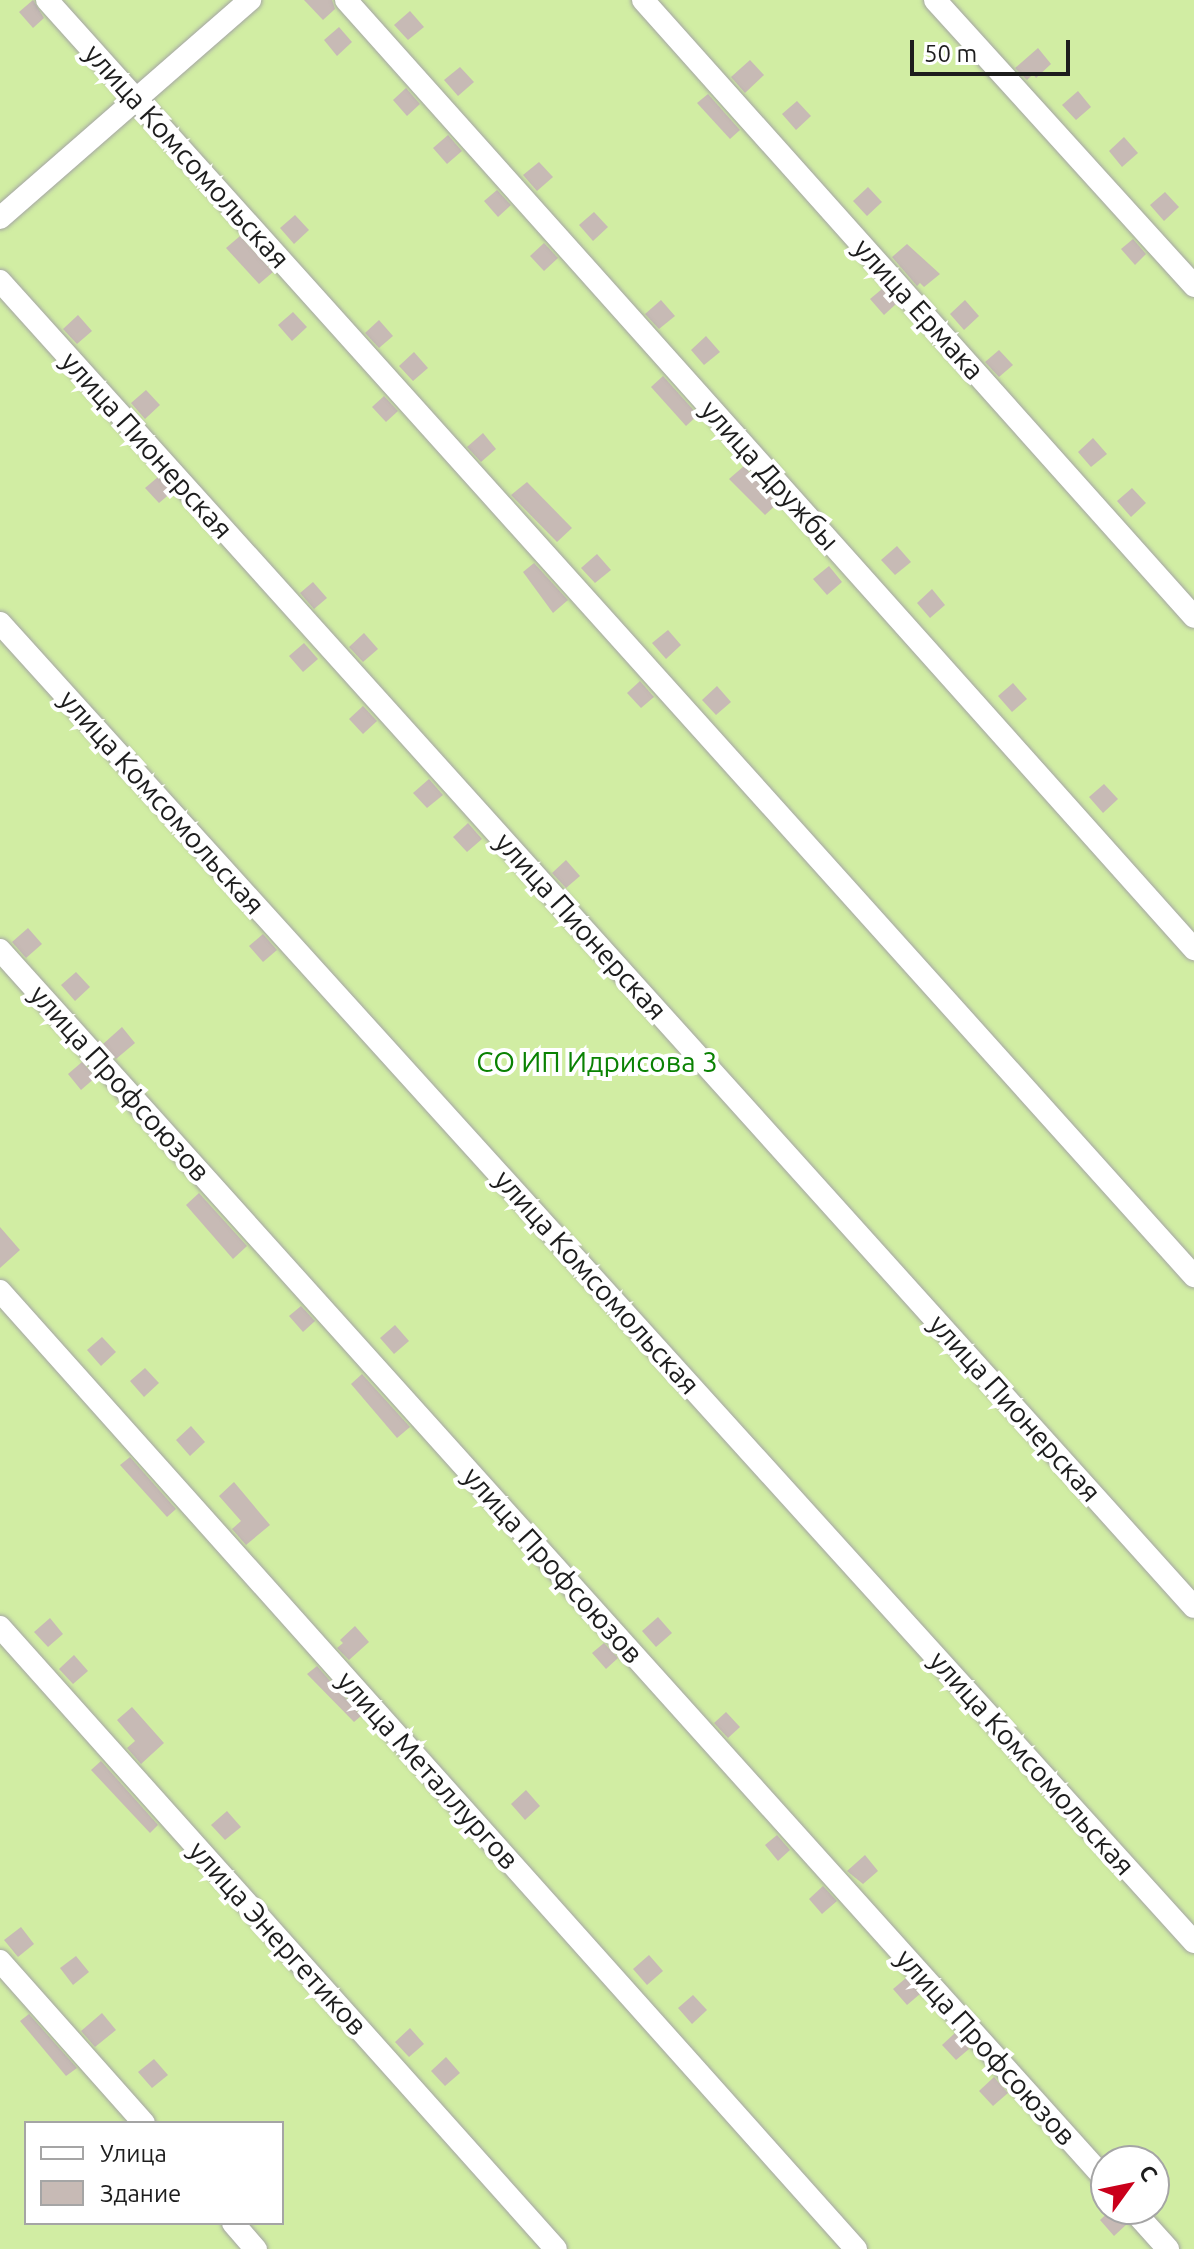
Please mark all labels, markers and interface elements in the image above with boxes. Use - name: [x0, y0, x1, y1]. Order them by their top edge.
- scale bar: [914, 24, 1074, 74]
- street label: улица Комсомольская: [77, 37, 297, 275]
- text: 50 m: [924, 40, 977, 67]
- street label: улица Ермака: [847, 231, 991, 387]
- street label: улица Пионерская: [54, 344, 240, 546]
- street label: улица Дружбы: [694, 393, 846, 557]
- street label: улица Комсомольская: [52, 683, 272, 921]
- street label: улица Пионерская: [488, 825, 674, 1027]
- street label: улица Профсоюзов: [23, 978, 217, 1188]
- park label: СО ИП Идрисова 3: [476, 1045, 718, 1079]
- street label: улица Комсомольская: [487, 1163, 707, 1401]
- street label: улица Пионерская: [922, 1307, 1108, 1509]
- street label: улица Профсоюзов: [456, 1460, 650, 1670]
- street label: улица Комсомольская: [922, 1644, 1142, 1882]
- street label: улица Металлургов: [330, 1664, 526, 1876]
- street label: улица Энергетиков: [182, 1834, 374, 2042]
- street label: улица Профсоюзов: [889, 1942, 1083, 2152]
- legend: [24, 2121, 284, 2225]
- text: Улица: [100, 2140, 167, 2167]
- north arrow: [1090, 2145, 1170, 2225]
- text: С: [1135, 2160, 1163, 2185]
- text: Здание: [100, 2180, 181, 2207]

